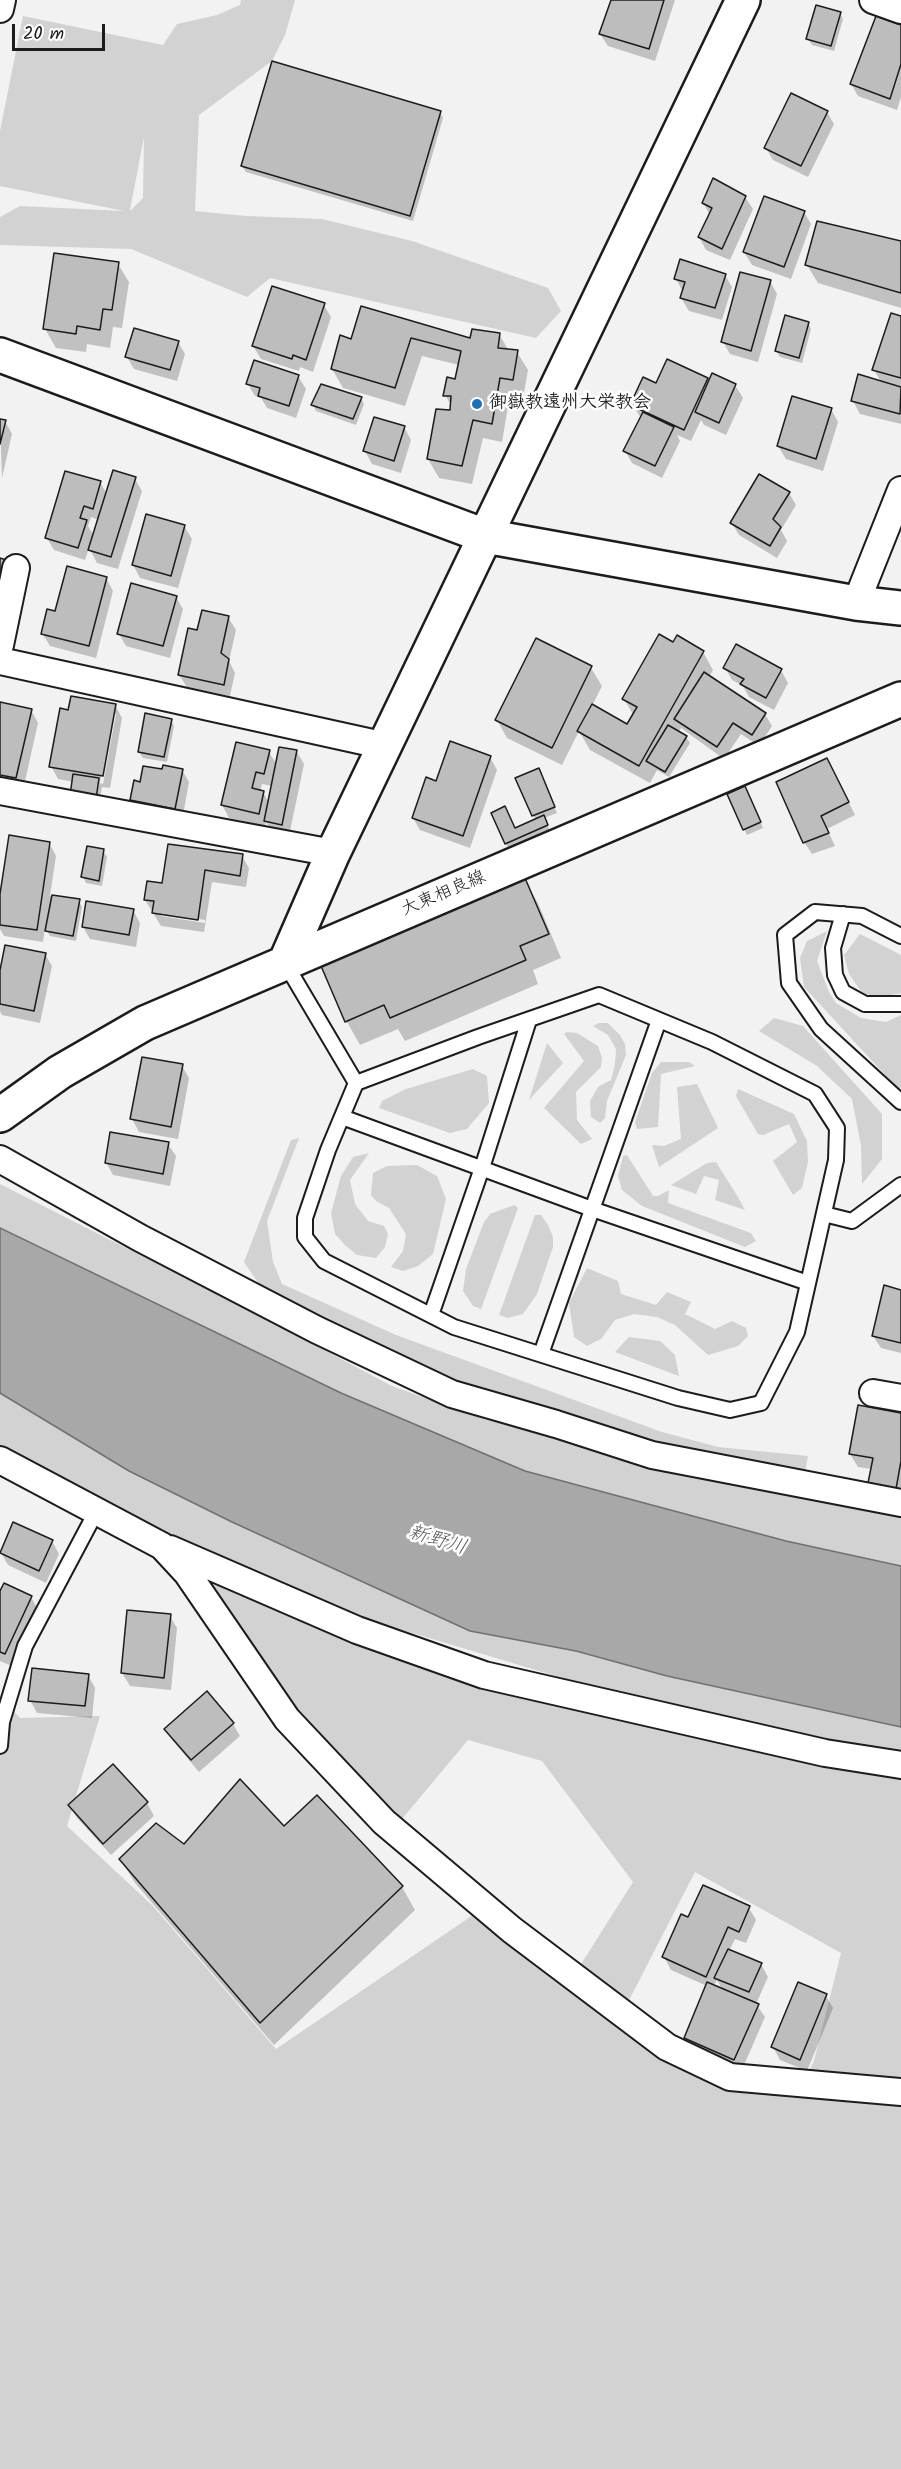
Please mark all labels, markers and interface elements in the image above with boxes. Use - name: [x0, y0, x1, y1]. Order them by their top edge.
- scale bar: [15, 12, 108, 50]
- text: 20 m: [23, 20, 64, 49]
- place label: 御嶽教遠州大栄教会: [489, 393, 651, 415]
- marker: 御嶽教遠州大栄教会: [470, 397, 484, 411]
- street label: 大東相良線: [398, 867, 490, 923]
- water label: 新野川: [405, 1522, 469, 1562]

